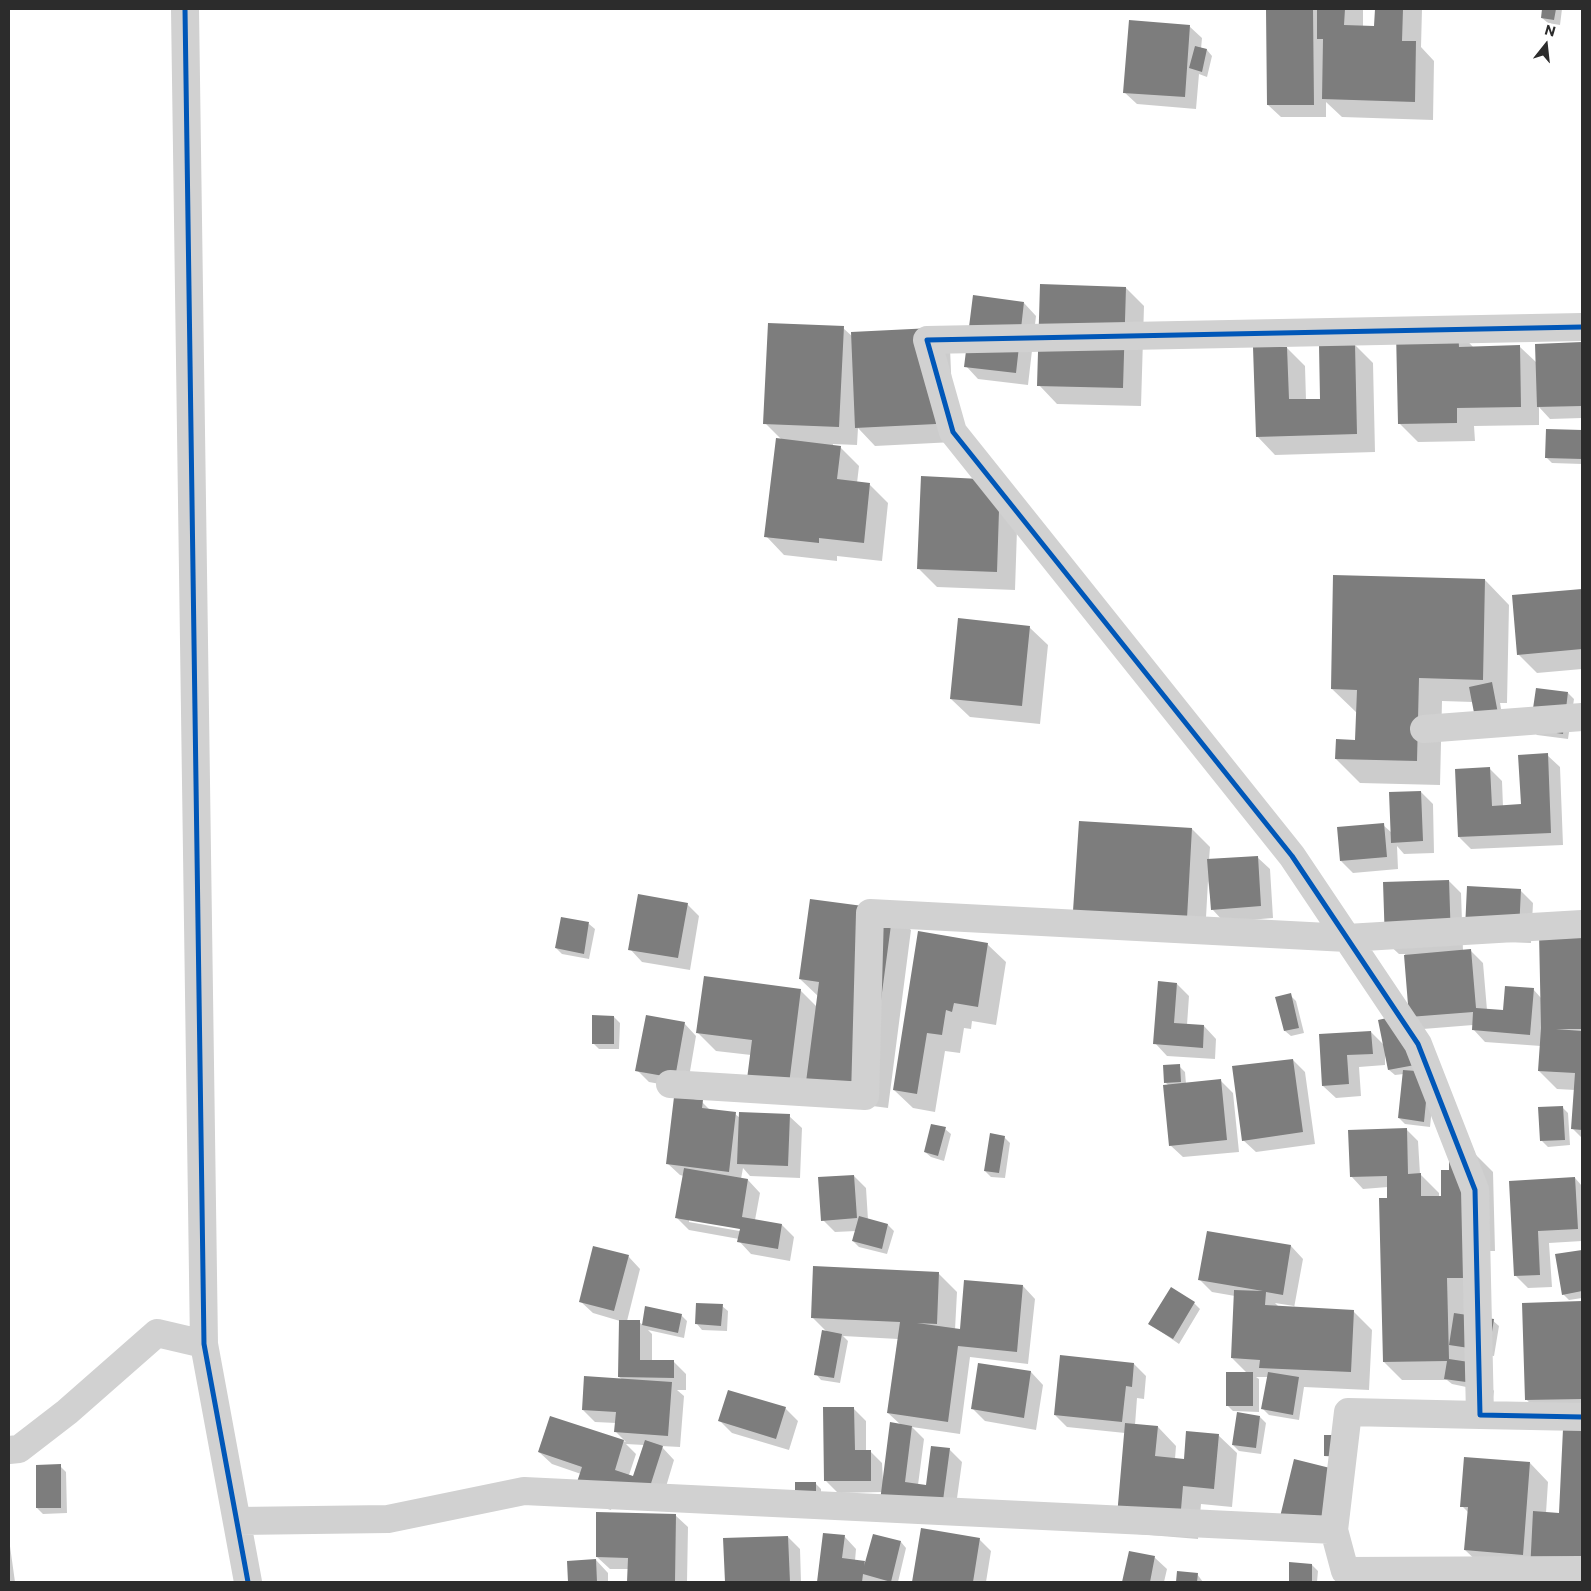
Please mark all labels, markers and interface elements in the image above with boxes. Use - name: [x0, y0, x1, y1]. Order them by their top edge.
- north arrow: [1521, 20, 1571, 70]
- text: N: [1543, 20, 1558, 40]

